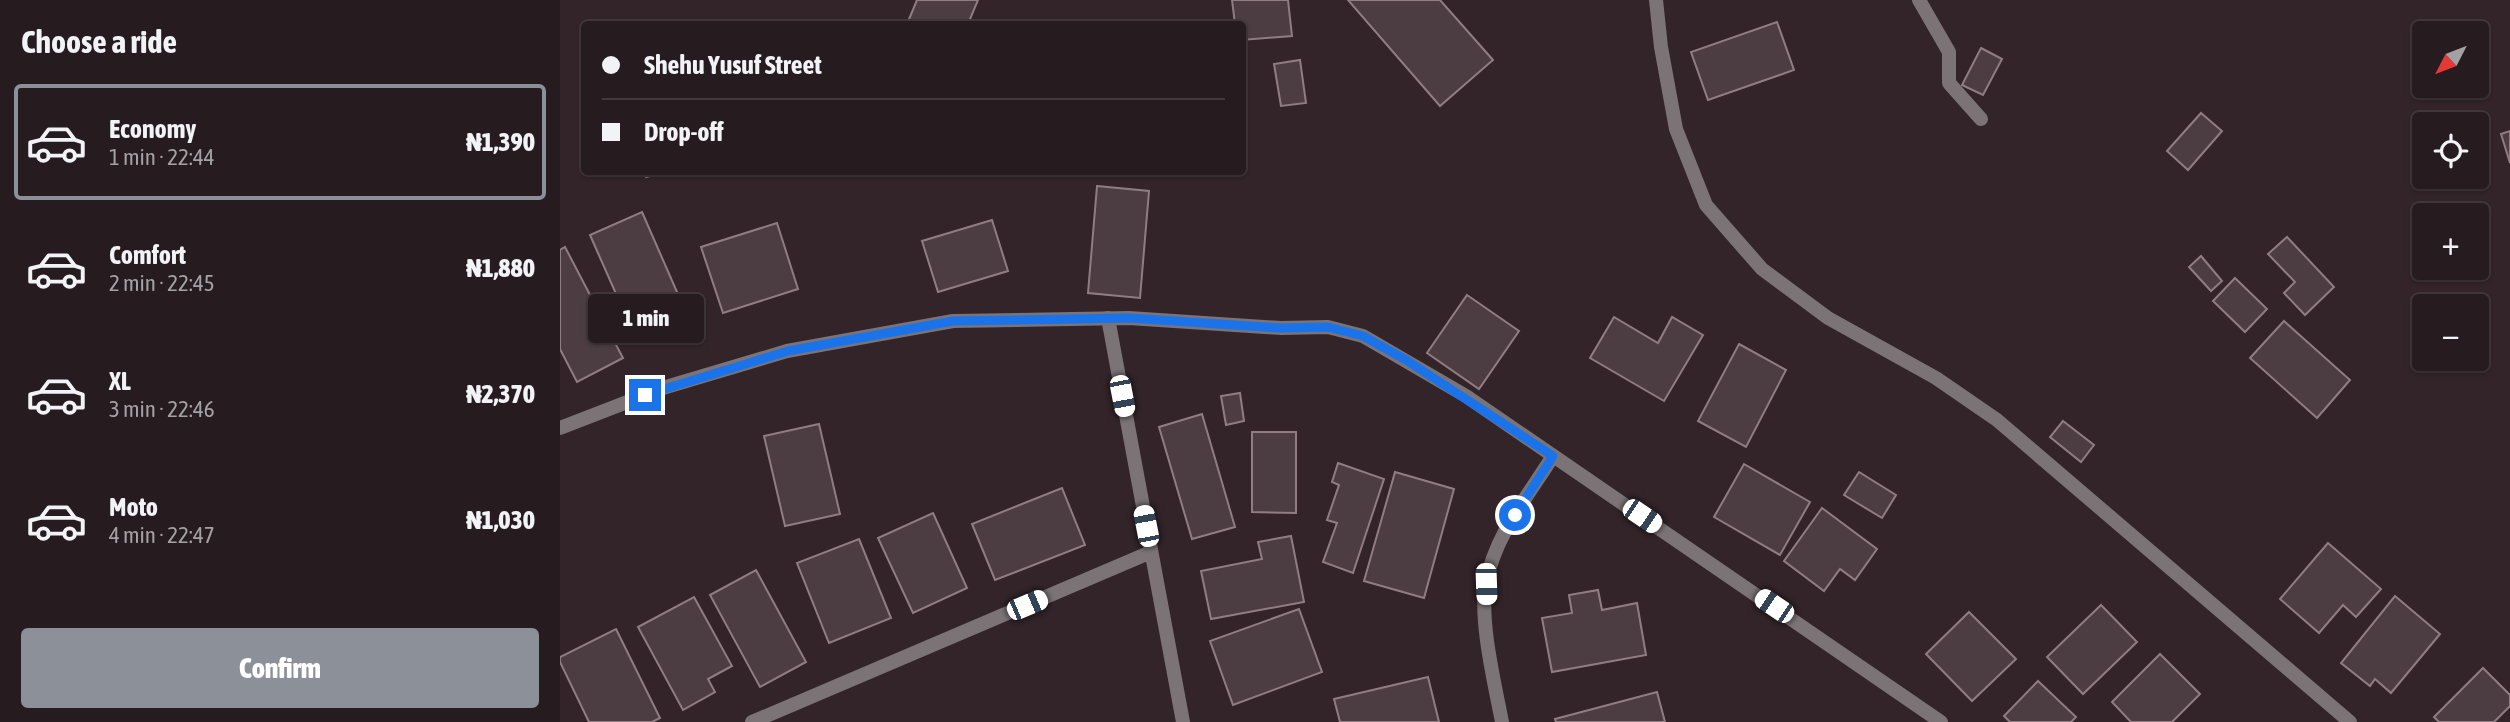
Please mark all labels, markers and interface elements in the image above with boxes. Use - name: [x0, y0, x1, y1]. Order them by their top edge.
- north arrow: [2412, 21, 2488, 98]
- map controls: [2412, 21, 2489, 371]
- text: Choose a ride: [21, 23, 177, 60]
- text: Shehu Yusuf Street: [644, 50, 822, 80]
- icon: car: [25, 111, 88, 174]
- button: locate: [2412, 112, 2489, 189]
- text: Economy: [109, 114, 196, 144]
- text: Drop-off: [644, 117, 724, 147]
- text: ₦1,390: [466, 127, 535, 157]
- text: 1 min · 22:44: [109, 144, 215, 170]
- button: +: [2412, 203, 2489, 280]
- icon: car: [25, 237, 88, 300]
- text: Comfort: [109, 240, 186, 270]
- text: ₦1,880: [466, 253, 535, 283]
- text: 2 min · 22:45: [109, 270, 215, 296]
- callout: 1 min: [587, 294, 703, 342]
- button: −: [2412, 294, 2489, 371]
- text: 1 min: [623, 305, 669, 331]
- icon: car: [25, 363, 88, 426]
- text: XL: [109, 366, 131, 396]
- car: [1108, 373, 1137, 419]
- text: ₦2,370: [466, 379, 535, 409]
- route end: [629, 379, 661, 411]
- text: 3 min · 22:46: [109, 396, 215, 422]
- icon: car: [25, 489, 88, 552]
- text: Moto: [109, 492, 158, 522]
- car: [1619, 496, 1666, 536]
- route start: [1499, 499, 1531, 531]
- car: [1132, 503, 1161, 549]
- text: ₦1,030: [466, 505, 535, 535]
- text: 4 min · 22:47: [109, 522, 215, 548]
- car: [1475, 563, 1498, 605]
- car: [1751, 586, 1798, 626]
- car: [1004, 587, 1051, 623]
- button: Confirm: [21, 628, 539, 708]

